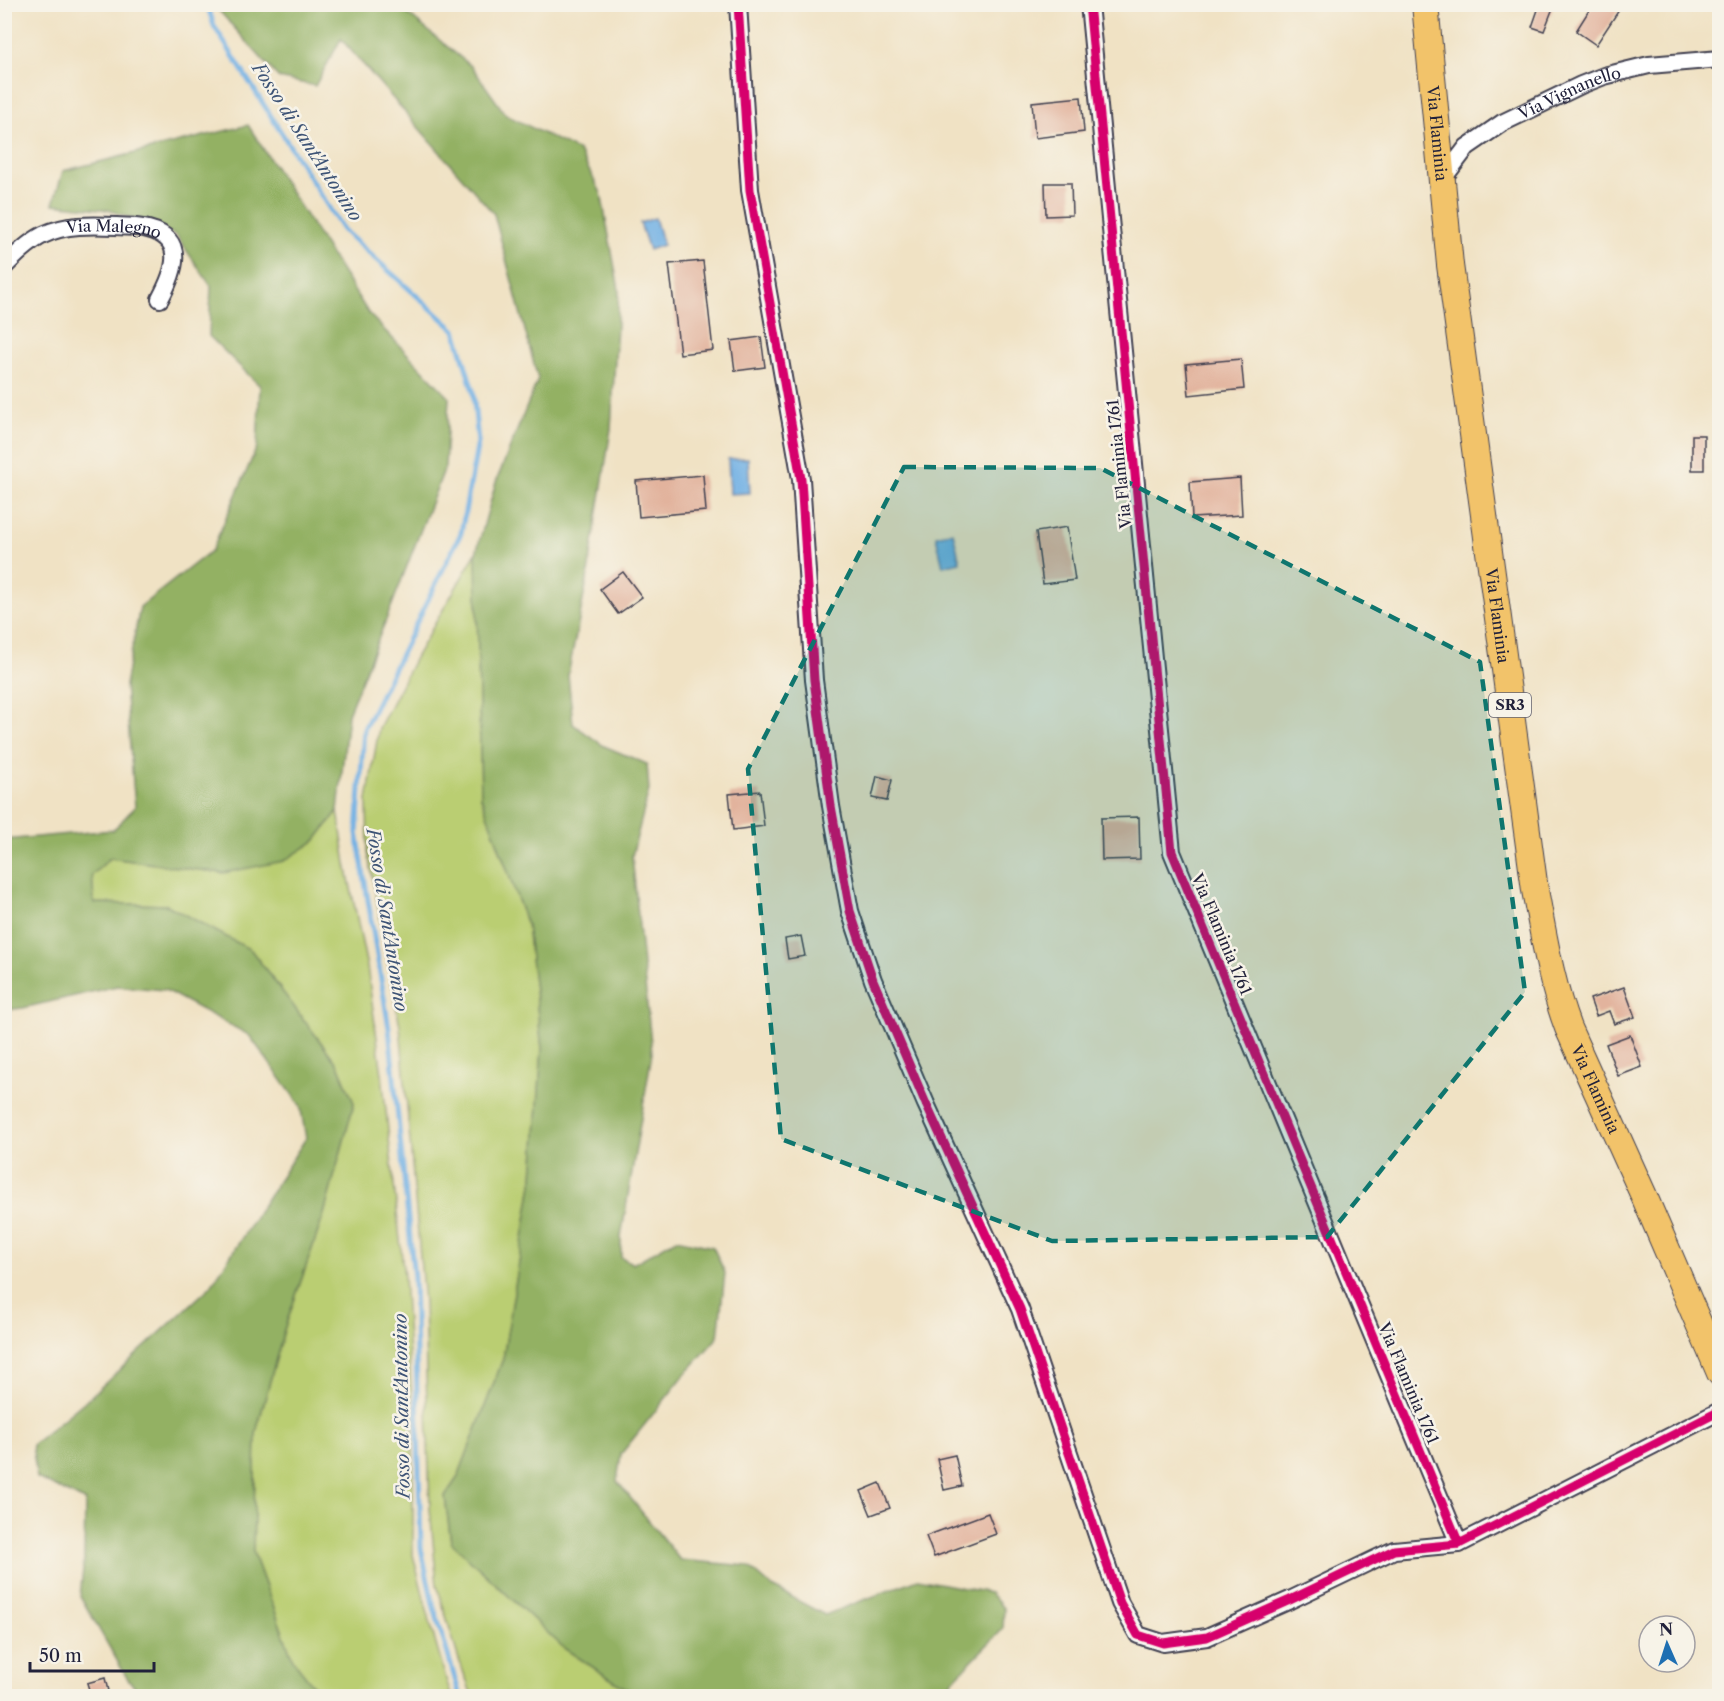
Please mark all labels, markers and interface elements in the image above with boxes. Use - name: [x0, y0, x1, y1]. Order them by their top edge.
- water label: Fosso di Sant'Antonino: [246, 57, 367, 226]
- street label: Via Vignanello: [1514, 62, 1623, 124]
- street label: Via Flaminia: [1423, 84, 1452, 183]
- street label: Via Malegno: [64, 215, 165, 243]
- street label: Via Flaminia 1761: [1102, 398, 1136, 531]
- street label: Via Flaminia: [1481, 566, 1514, 665]
- road number: SR3: [1489, 693, 1531, 717]
- water label: Fosso di Sant'Antonino: [361, 825, 412, 1013]
- street label: Via Flaminia 1761: [1187, 869, 1257, 998]
- street label: Via Flaminia: [1566, 1040, 1625, 1137]
- water label: Fosso di Sant'Antonino: [389, 1313, 415, 1501]
- street label: Via Flaminia 1761: [1374, 1318, 1444, 1447]
- north arrow: [1637, 1614, 1697, 1674]
- text: N: [1659, 1619, 1674, 1639]
- scale bar: [30, 1635, 154, 1673]
- text: 50 m: [39, 1645, 82, 1667]

